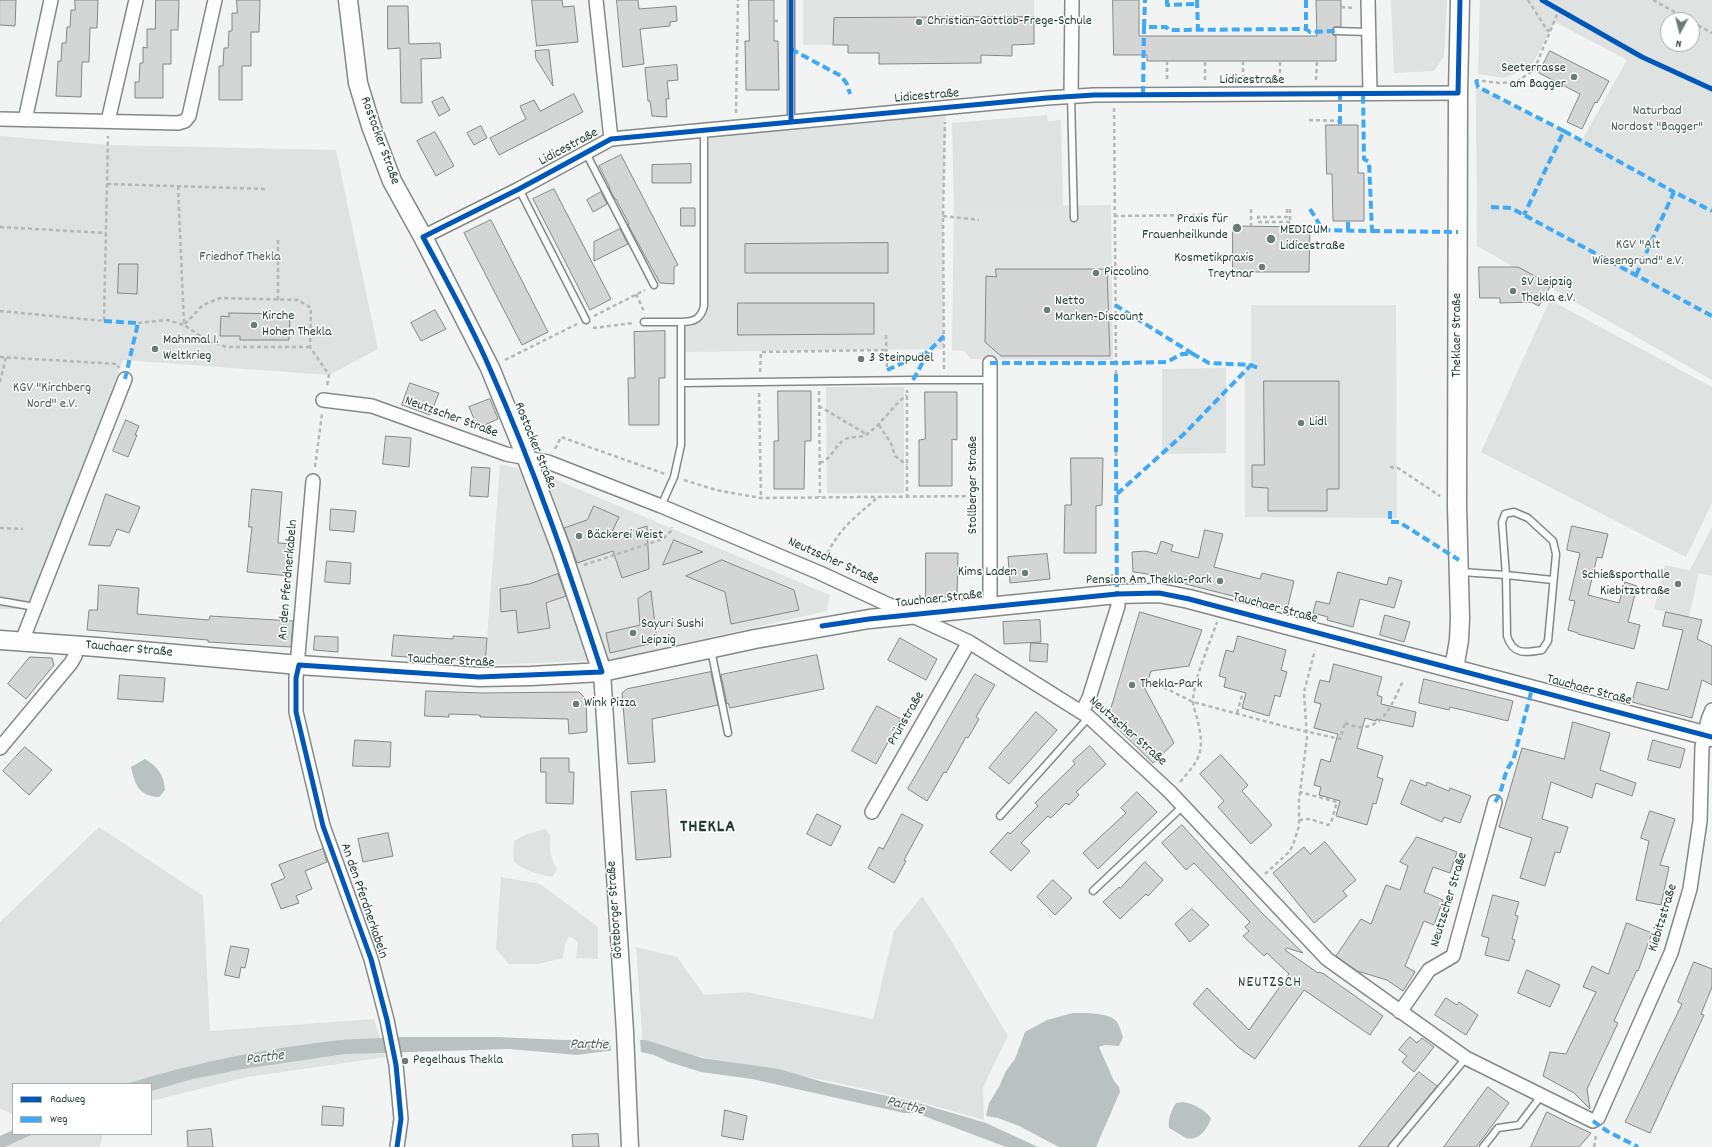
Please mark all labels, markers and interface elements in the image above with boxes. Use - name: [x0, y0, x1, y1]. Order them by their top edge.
- north arrow: [1660, 12, 1700, 52]
- place label: Christian-Gottlob-Frege-Schule: [927, 14, 1092, 30]
- marker: Christian-Gottlob-Frege-Schule: [914, 17, 924, 27]
- text: N: [1675, 35, 1682, 51]
- place label: Seeterrasse am Bagger: [1501, 61, 1566, 94]
- marker: Seeterrasse am Bagger: [1569, 72, 1579, 82]
- street label: Lidicestraße: [1220, 73, 1284, 89]
- street label: Lidicestraße: [894, 86, 960, 108]
- street label: Rostocker Straße: [355, 95, 403, 187]
- park label: Naturbad Nordost "Bagger": [1611, 104, 1703, 136]
- street label: Lidicestraße: [536, 125, 602, 171]
- place label: Praxis für Frauenheilkunde: [1142, 212, 1228, 244]
- marker: Praxis für Frauenheilkunde: [1231, 222, 1243, 234]
- place label: MEDICUM Lidicestraße: [1280, 223, 1345, 256]
- marker: MEDICUM Lidicestraße: [1265, 233, 1277, 245]
- park label: KGV "Alt Wiesengrund" e.V.: [1592, 238, 1684, 270]
- park label: Friedhof Thekla: [199, 250, 281, 266]
- place label: Kosmetikpraxis Treytnar: [1174, 251, 1254, 284]
- marker: Kosmetikpraxis Treytnar: [1257, 262, 1267, 272]
- place label: Piccolino: [1104, 265, 1149, 281]
- marker: Piccolino: [1091, 268, 1101, 278]
- place label: SV Leipzig Thekla e.V.: [1521, 275, 1576, 308]
- marker: SV Leipzig Thekla e.V.: [1508, 286, 1518, 296]
- street label: Theklaer Straße: [1450, 293, 1466, 377]
- place label: Netto Marken-Discount: [1055, 294, 1143, 326]
- marker: Netto Marken-Discount: [1042, 305, 1052, 315]
- place label: Kirche Hohen Thekla: [262, 309, 331, 342]
- marker: Kirche Hohen Thekla: [249, 320, 259, 330]
- place label: Mahnmal 1. Weltkrieg: [163, 333, 219, 366]
- marker: Mahnmal 1. Weltkrieg: [150, 344, 160, 354]
- place label: 3 Steinpudel: [869, 351, 933, 367]
- marker: 3 Steinpudel: [856, 354, 866, 364]
- park label: KGV "Kirchberg Nord" e.V.: [13, 381, 91, 414]
- street label: Neutzscher Straße: [402, 393, 500, 443]
- street label: Rostocker Straße: [509, 400, 559, 492]
- place label: Lidl: [1309, 415, 1327, 431]
- marker: Lidl: [1296, 418, 1306, 428]
- street label: Stollberger Straße: [966, 436, 982, 534]
- street label: An den Pferdnerkabeln: [275, 519, 303, 641]
- place label: Bäckerei Weist: [587, 528, 663, 544]
- marker: Bäckerei Weist: [574, 531, 584, 541]
- street label: Neutzscher Straße: [785, 534, 881, 590]
- place label: Kims Laden: [958, 565, 1017, 581]
- marker: Kims Laden: [1020, 568, 1030, 578]
- place label: Schießsporthalle Kiebitzstraße: [1582, 568, 1670, 600]
- place label: Pension Am Thekla-Park: [1086, 573, 1212, 589]
- marker: Pension Am Thekla-Park: [1215, 576, 1225, 586]
- marker: Schießsporthalle Kiebitzstraße: [1673, 579, 1683, 589]
- street label: Tauchaer Straße: [895, 587, 983, 613]
- street label: Tauchaer Straße: [1231, 590, 1319, 628]
- place label: Sayuri Sushi Leipzig: [641, 617, 703, 650]
- marker: Sayuri Sushi Leipzig: [628, 628, 638, 638]
- street label: Tauchaer Straße: [85, 638, 173, 662]
- street label: Tauchaer Straße: [407, 651, 495, 673]
- street label: Tauchaer Straße: [1545, 672, 1633, 710]
- place label: Thekla-Park: [1140, 677, 1202, 693]
- marker: Thekla-Park: [1127, 680, 1137, 690]
- street label: Prünstraße: [885, 689, 929, 749]
- street label: Neutzscher Straße: [1085, 694, 1169, 770]
- place label: Wink Pizza: [584, 696, 636, 712]
- marker: Wink Pizza: [571, 699, 581, 709]
- district label: THEKLA: [680, 818, 736, 840]
- street label: An den Pferdnerkabeln: [335, 841, 391, 961]
- street label: Neutzscher Straße: [1428, 851, 1472, 949]
- street label: Göteborger Straße: [604, 860, 628, 960]
- street label: Kiebitzstraße: [1646, 882, 1682, 954]
- district label: NEUTZSCH: [1238, 975, 1302, 993]
- water label: Parthe: [570, 1037, 608, 1055]
- water label: Parthe: [245, 1048, 285, 1070]
- place label: Pegelhaus Thekla: [413, 1053, 503, 1069]
- marker: Pegelhaus Thekla: [400, 1056, 410, 1066]
- legend: [12, 1083, 152, 1135]
- text: Radweg: [50, 1091, 85, 1108]
- water label: Parthe: [884, 1093, 926, 1121]
- text: Weg: [50, 1111, 67, 1128]

